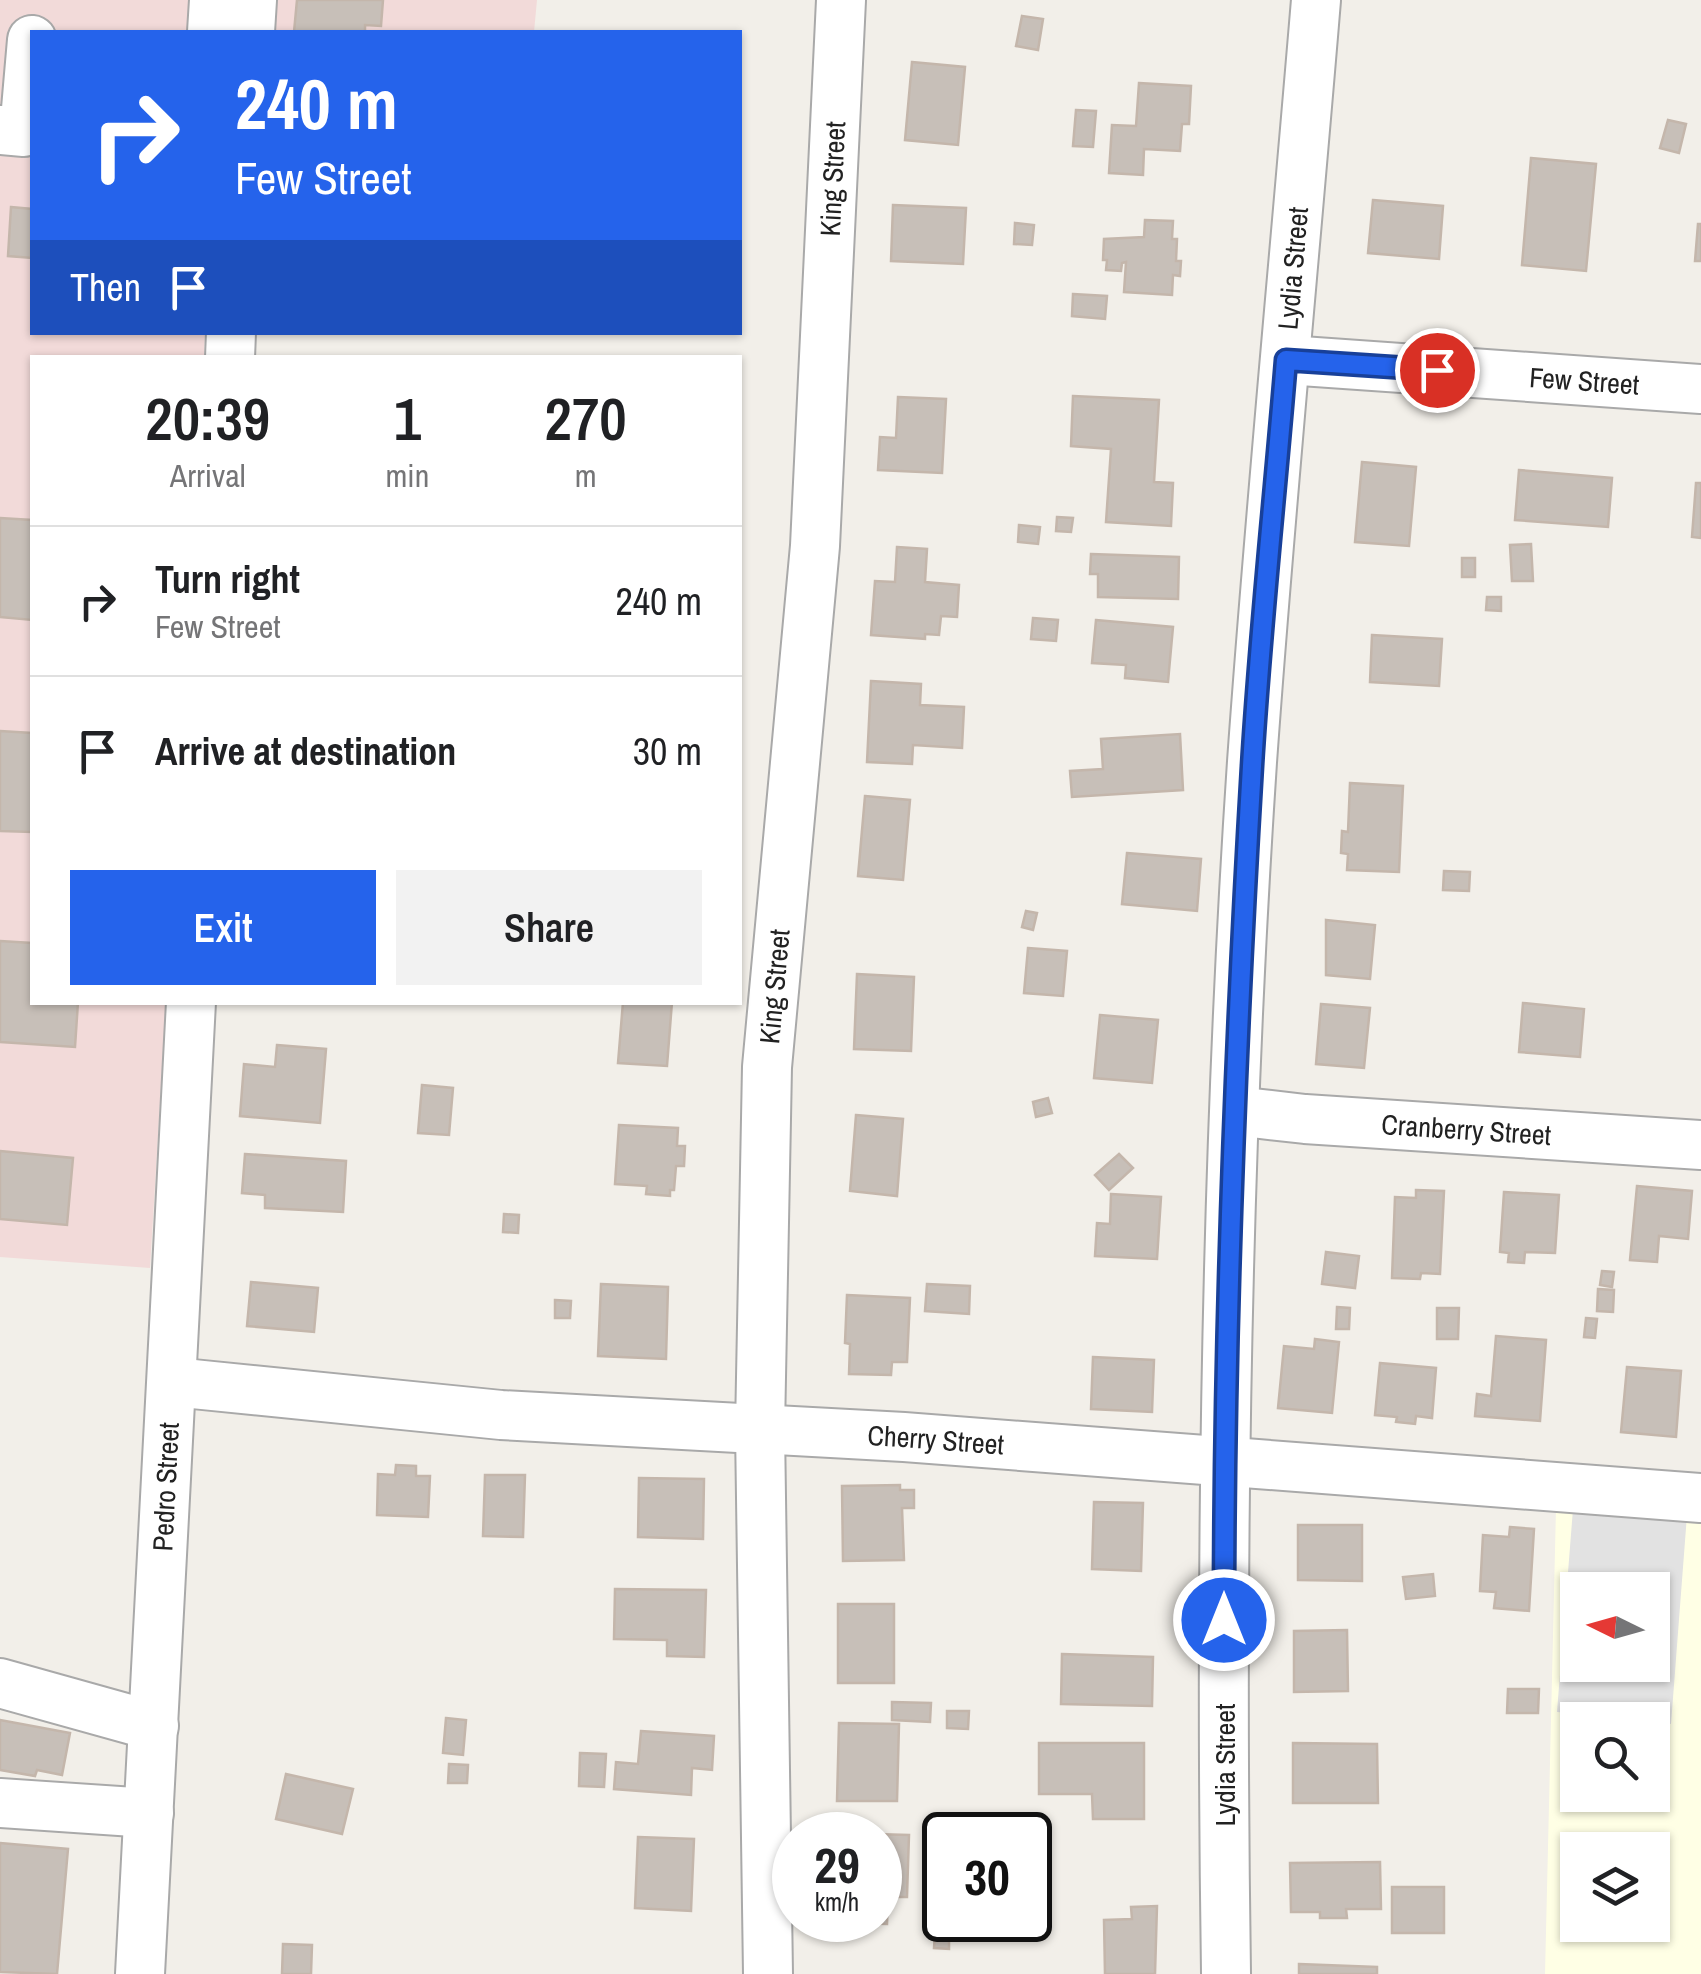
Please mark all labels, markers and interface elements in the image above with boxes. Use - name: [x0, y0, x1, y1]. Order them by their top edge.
- text: 240 m: [235, 57, 398, 151]
- icon: right: [70, 70, 200, 200]
- street label: King Street: [811, 120, 854, 237]
- text: Few Street: [235, 147, 412, 208]
- street label: Lydia Street: [1268, 205, 1317, 331]
- icon: arrive: [161, 260, 216, 315]
- text: Then: [70, 262, 141, 313]
- pin: [1395, 328, 1480, 413]
- icon: arrive: [1410, 343, 1465, 398]
- street label: Few Street: [1528, 358, 1640, 404]
- text: 20:39: [145, 378, 270, 459]
- text: 1: [394, 378, 421, 459]
- text: 270: [545, 378, 627, 459]
- text: Arrival: [170, 454, 246, 497]
- text: min: [386, 454, 429, 497]
- text: m: [575, 454, 597, 497]
- text: Turn right: [155, 554, 300, 605]
- icon: right: [70, 574, 125, 629]
- text: 240 m: [615, 576, 702, 627]
- text: Few Street: [155, 605, 281, 648]
- icon: arrive: [70, 724, 125, 779]
- text: Arrive at destination: [155, 726, 456, 777]
- text: 30 m: [633, 726, 702, 777]
- button: Exit: [70, 870, 376, 985]
- button: Share: [396, 870, 702, 985]
- street label: King Street: [750, 927, 799, 1045]
- street label: Cranberry Street: [1380, 1105, 1552, 1154]
- street label: Cherry Street: [866, 1416, 1005, 1464]
- street label: Pedro Street: [143, 1421, 188, 1552]
- position arrow: [1172, 1568, 1276, 1672]
- north arrow: [1560, 1572, 1670, 1682]
- map controls: [1560, 1572, 1670, 1942]
- button: search: [1560, 1702, 1670, 1812]
- street label: Lydia Street: [1206, 1704, 1244, 1826]
- speed limit sign: 30: [922, 1812, 1052, 1942]
- text: 29: [814, 1831, 860, 1899]
- button: layers: [1560, 1832, 1670, 1942]
- text: km/h: [815, 1885, 859, 1919]

